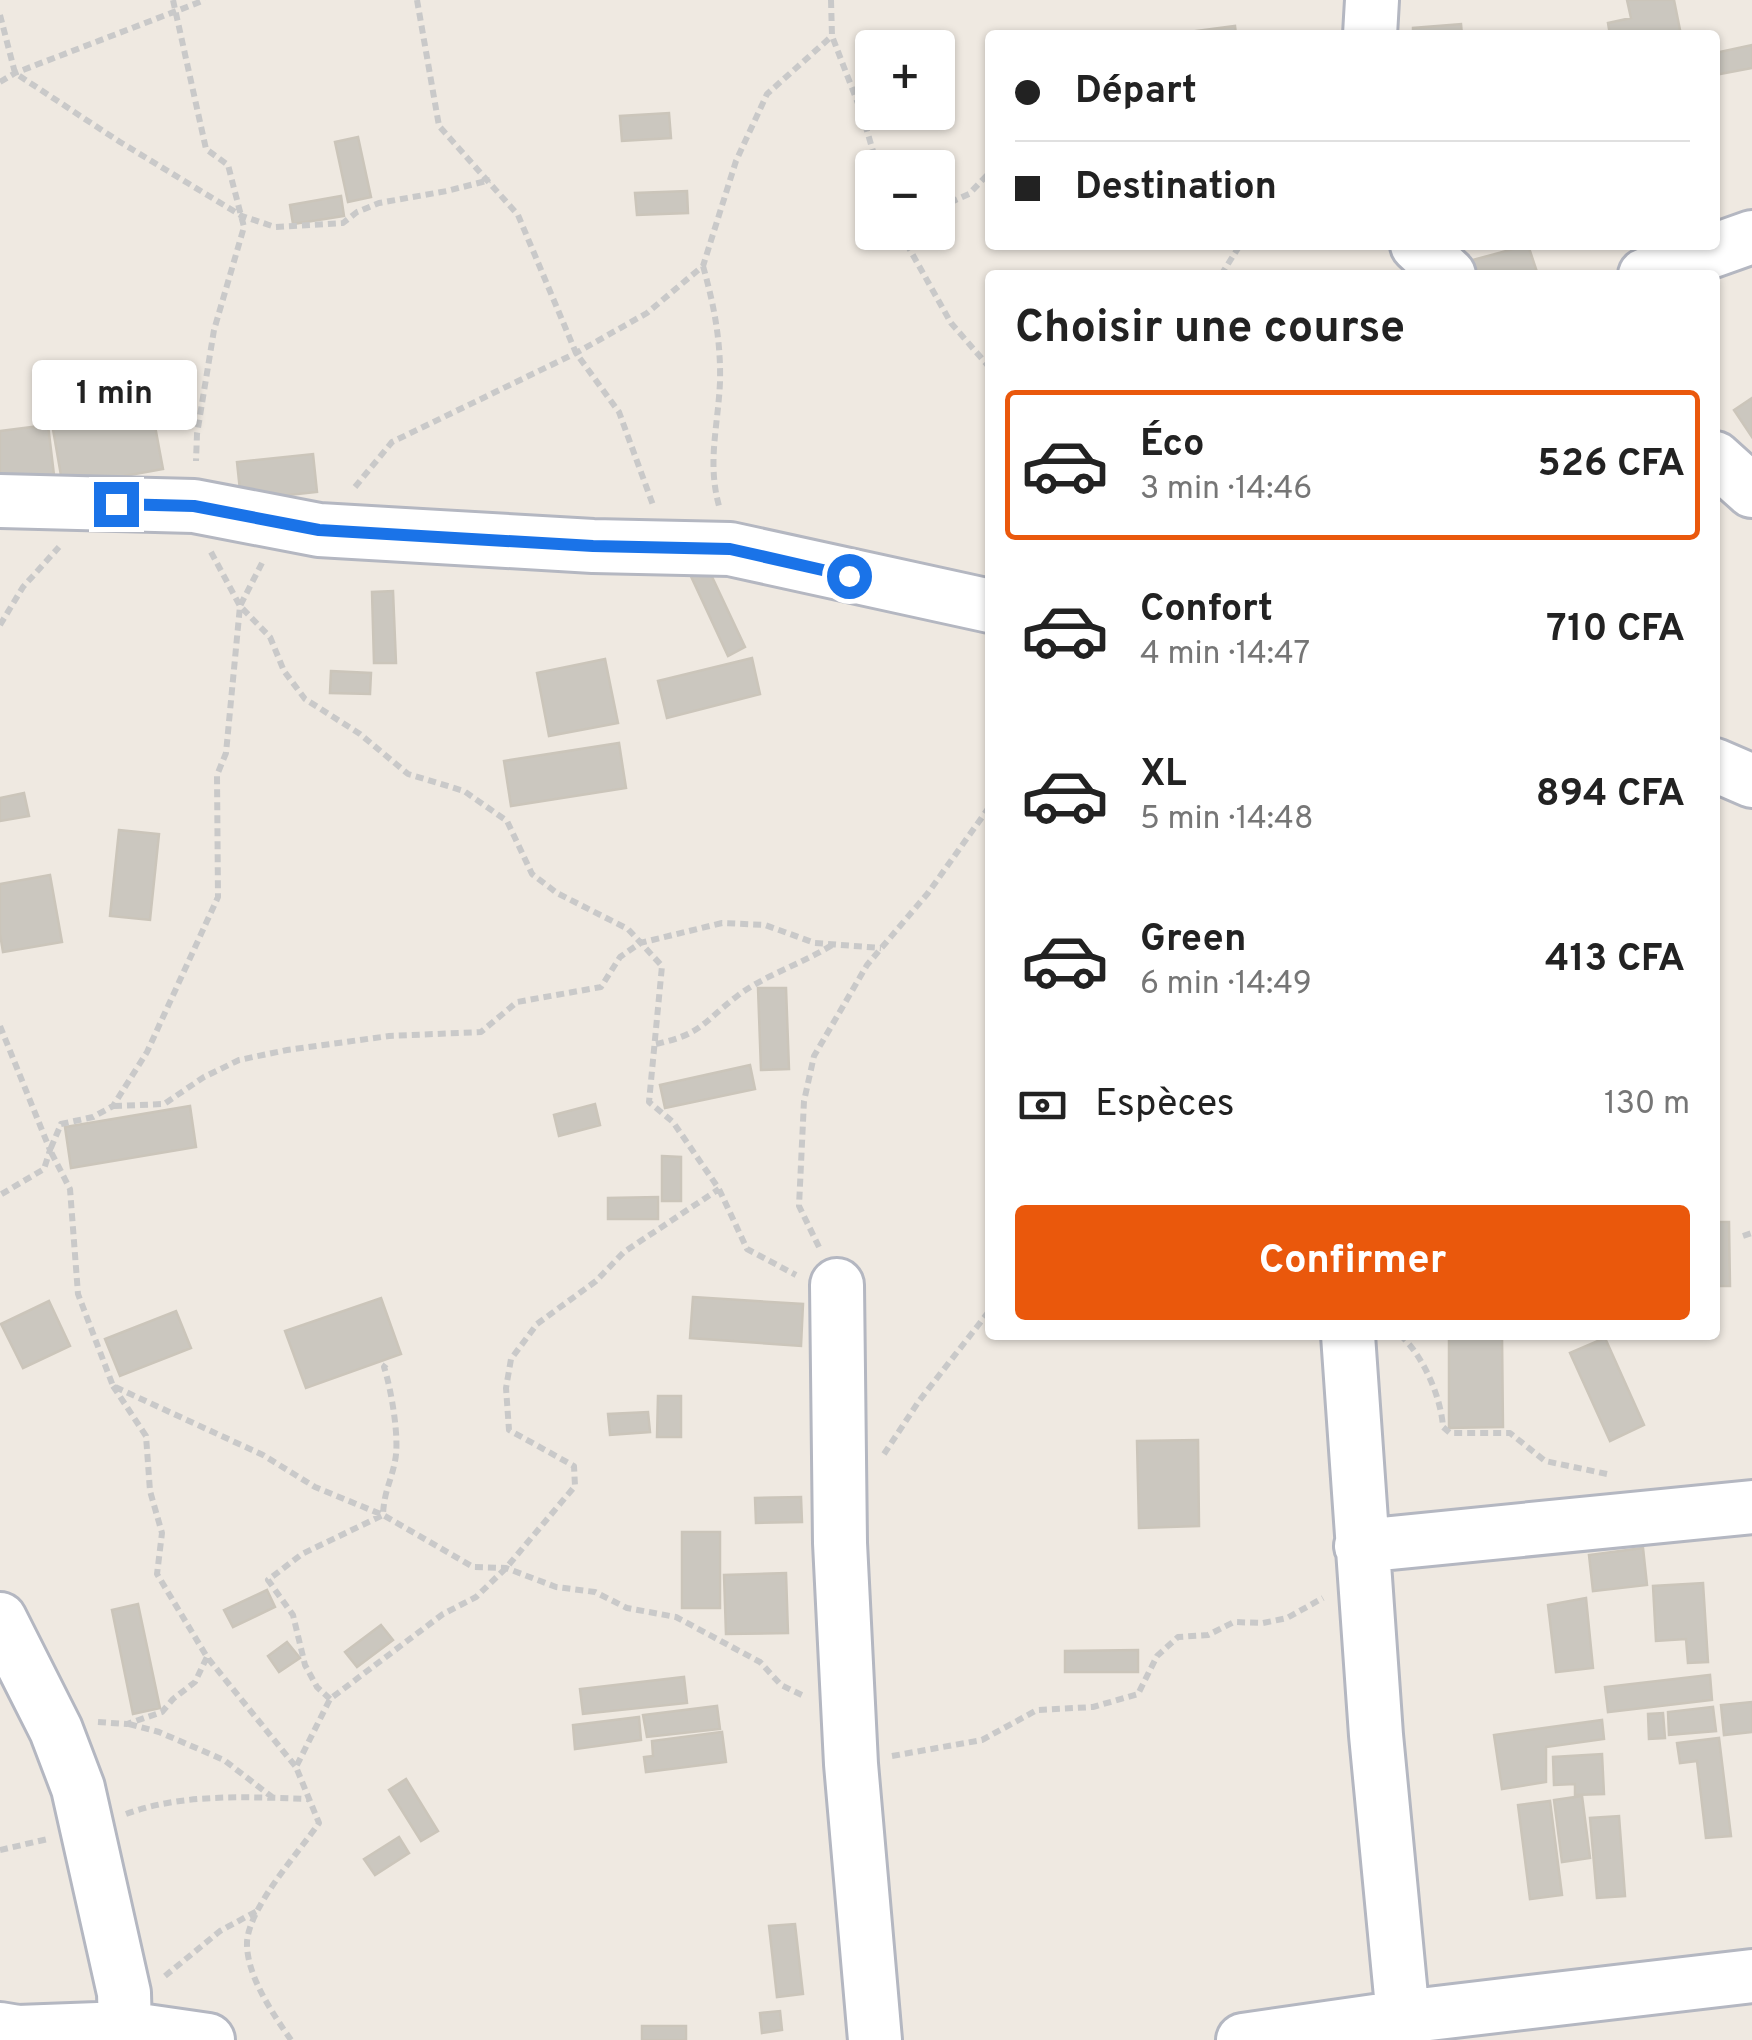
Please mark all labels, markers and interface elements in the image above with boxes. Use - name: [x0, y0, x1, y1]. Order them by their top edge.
- map controls: [855, 30, 955, 250]
- button: +: [855, 30, 955, 130]
- text: Départ: [1075, 68, 1197, 117]
- button: −: [855, 150, 955, 250]
- text: Destination: [1075, 164, 1277, 213]
- text: Choisir une course: [1015, 301, 1405, 358]
- callout: 1 min: [34, 359, 198, 429]
- text: 1 min: [76, 375, 153, 415]
- icon: car: [1020, 420, 1110, 510]
- text: Éco: [1140, 421, 1204, 470]
- text: 526 CFA: [1538, 441, 1685, 490]
- text: 3 min · 14:46: [1140, 470, 1312, 510]
- route end: [94, 482, 139, 527]
- route start: [827, 554, 872, 599]
- icon: car: [1020, 585, 1110, 675]
- text: Confort: [1140, 586, 1273, 635]
- text: 710 CFA: [1546, 606, 1685, 655]
- text: 4 min · 14:47: [1140, 635, 1310, 675]
- icon: car: [1020, 750, 1110, 840]
- text: XL: [1140, 751, 1187, 800]
- text: 894 CFA: [1536, 771, 1685, 820]
- text: 5 min · 14:48: [1140, 800, 1313, 840]
- icon: car: [1020, 915, 1110, 1005]
- text: Green: [1140, 916, 1246, 965]
- text: 413 CFA: [1545, 936, 1685, 985]
- text: 6 min · 14:49: [1140, 965, 1312, 1005]
- icon: cash: [1015, 1078, 1070, 1133]
- text: Espèces: [1095, 1081, 1235, 1130]
- text: 130 m: [1604, 1085, 1690, 1125]
- button: Confirmer: [1015, 1205, 1690, 1320]

